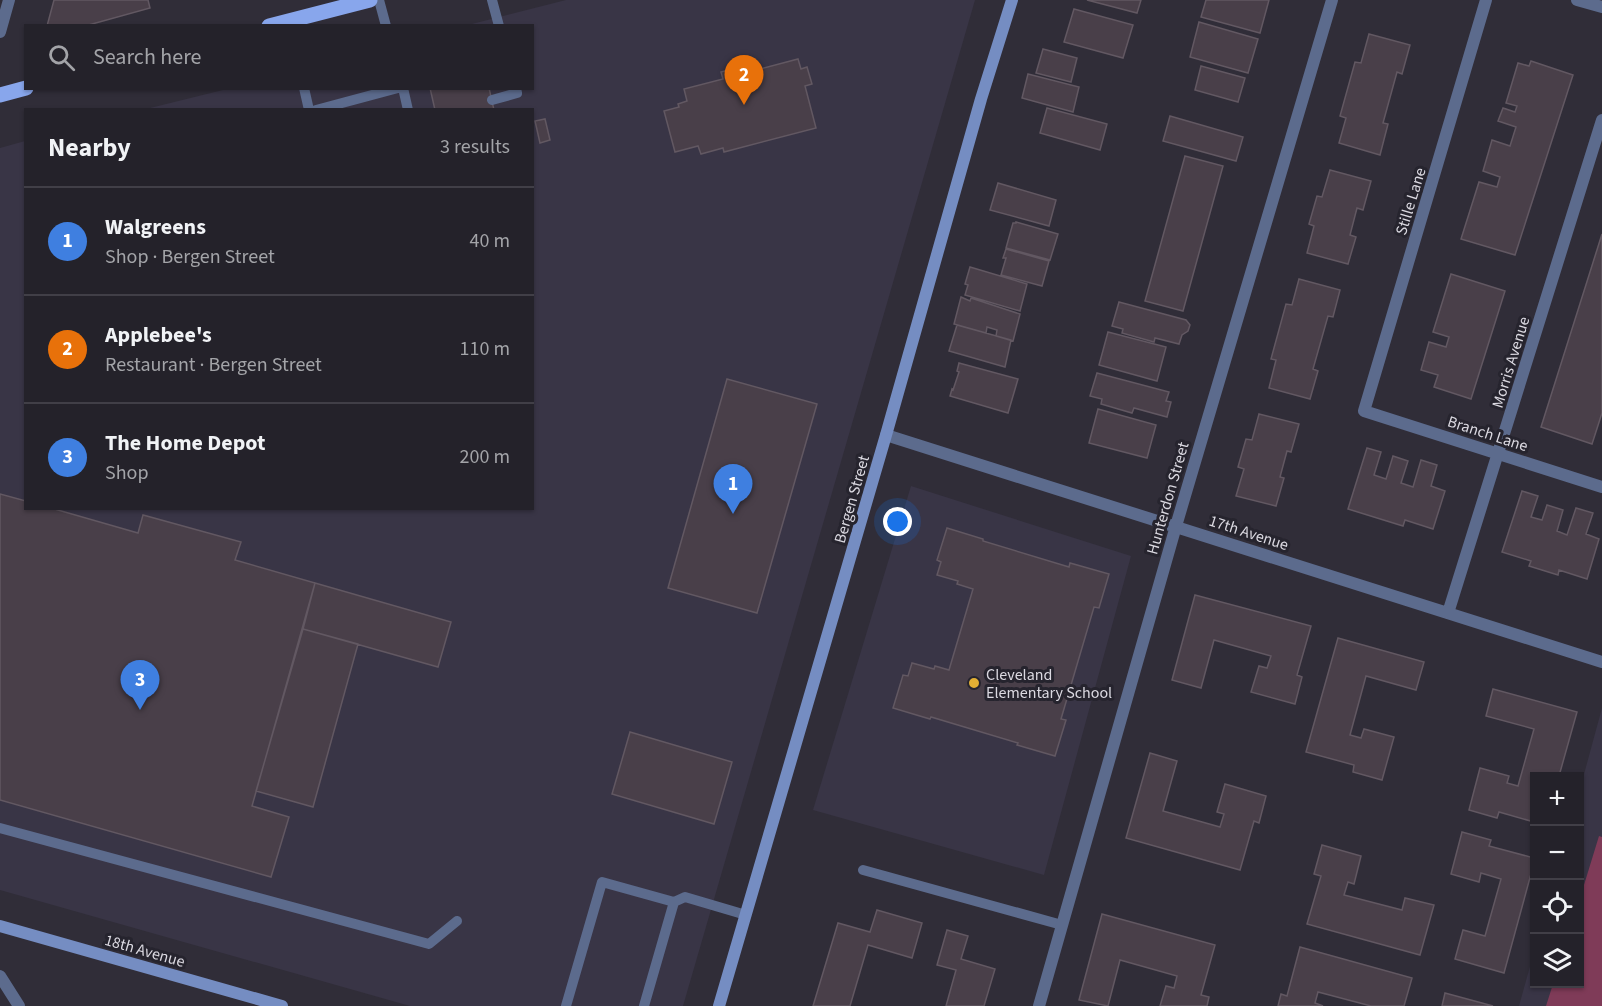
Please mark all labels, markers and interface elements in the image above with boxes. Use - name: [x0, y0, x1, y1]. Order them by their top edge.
- search box: [24, 24, 534, 90]
- icon: search: [45, 41, 78, 74]
- text: Search here: [93, 41, 201, 73]
- pin: 2: [724, 56, 764, 105]
- text: Nearby: [48, 129, 131, 166]
- text: 3 results: [440, 133, 510, 161]
- street label: Stille Lane: [1390, 165, 1432, 238]
- text: Walgreens: [105, 211, 206, 243]
- text: 1: [62, 227, 73, 255]
- text: 40 m: [470, 227, 510, 255]
- text: Shop · Bergen Street: [105, 243, 275, 271]
- street label: Morris Avenue: [1487, 314, 1535, 411]
- text: Applebee's: [105, 319, 212, 351]
- text: 2: [62, 335, 73, 363]
- text: 110 m: [460, 335, 510, 363]
- text: Restaurant · Bergen Street: [105, 351, 322, 379]
- street label: Branch Lane: [1445, 411, 1531, 457]
- text: The Home Depot: [105, 427, 265, 459]
- street label: Hunterdon Street: [1141, 439, 1195, 557]
- text: 3: [62, 443, 73, 471]
- text: 200 m: [460, 443, 510, 471]
- street label: Bergen Street: [829, 452, 875, 546]
- text: Shop: [105, 459, 149, 487]
- pin: 1: [714, 464, 752, 514]
- your location: [883, 507, 912, 536]
- street label: 17th Avenue: [1206, 510, 1291, 556]
- pin: 3: [120, 660, 160, 710]
- place label: Cleveland Elementary School: [986, 664, 1112, 704]
- marker: Cleveland Elementary School: [967, 676, 981, 690]
- map controls: [1530, 772, 1584, 988]
- button: +: [1530, 772, 1584, 826]
- button: −: [1530, 826, 1584, 880]
- button: locate: [1530, 880, 1584, 934]
- street label: 18th Avenue: [102, 929, 187, 973]
- button: layers: [1530, 934, 1584, 988]

